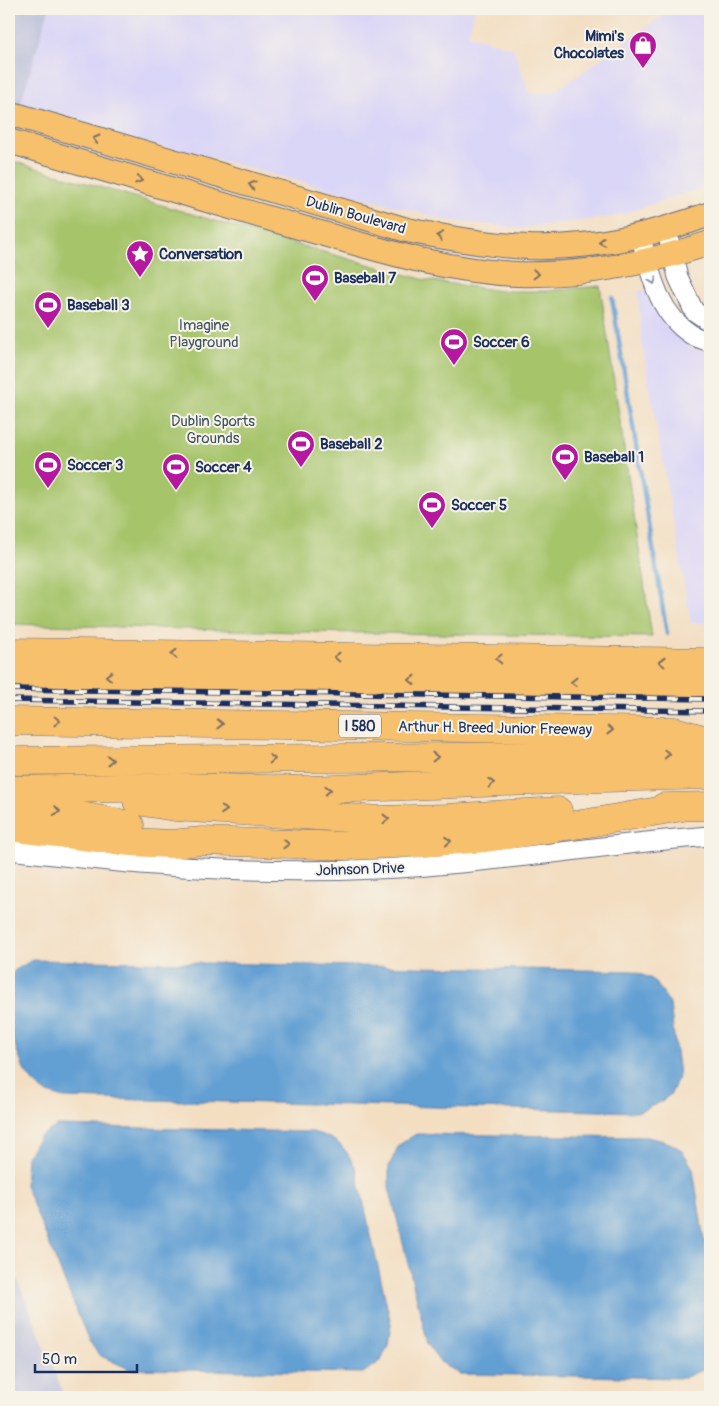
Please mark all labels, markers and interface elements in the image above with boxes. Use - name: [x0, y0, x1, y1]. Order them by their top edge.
- place label: Mimi's Chocolates: [554, 27, 624, 63]
- shop icon: Mimi's Chocolates: [628, 30, 658, 69]
- one-way arrow: [92, 134, 100, 144]
- one-way arrow: [135, 175, 143, 185]
- one-way arrow: [248, 180, 256, 190]
- street label: Dublin Boulevard: [304, 192, 408, 239]
- one-way arrow: [436, 232, 444, 242]
- one-way arrow: [597, 237, 606, 247]
- place icon: Conversation: [125, 239, 155, 278]
- place label: Conversation: [159, 245, 243, 264]
- sports icon: Baseball 7: [300, 263, 330, 302]
- one-way arrow: [532, 268, 540, 279]
- place label: Baseball 7: [334, 269, 396, 288]
- one-way arrow: [647, 276, 657, 285]
- sports icon: Baseball 3: [33, 290, 63, 329]
- place label: Baseball 3: [67, 296, 130, 315]
- park label: Imagine Playground: [169, 316, 239, 352]
- sports icon: Soccer 6: [439, 327, 469, 366]
- place label: Soccer 6: [473, 333, 530, 352]
- park label: Dublin Sports Grounds: [171, 412, 255, 448]
- sports icon: Baseball 2: [286, 429, 316, 468]
- place label: Baseball 2: [320, 435, 383, 454]
- sports icon: Baseball 1: [550, 442, 580, 481]
- place label: Baseball 1: [584, 448, 644, 467]
- sports icon: Soccer 3: [33, 450, 63, 489]
- sports icon: Soccer 4: [161, 452, 191, 491]
- place label: Soccer 3: [67, 456, 123, 475]
- place label: Soccer 4: [195, 458, 252, 477]
- sports icon: Soccer 5: [417, 490, 447, 529]
- place label: Soccer 5: [451, 496, 507, 515]
- one-way arrow: [170, 649, 178, 659]
- one-way arrow: [332, 652, 340, 662]
- one-way arrow: [495, 654, 502, 664]
- one-way arrow: [657, 657, 665, 667]
- one-way arrow: [105, 671, 112, 681]
- one-way arrow: [407, 675, 415, 685]
- one-way arrow: [570, 677, 578, 687]
- road number: I 580: [339, 714, 381, 738]
- one-way arrow: [54, 716, 62, 727]
- street label: Arthur H. Breed Junior Freeway: [398, 717, 593, 740]
- one-way arrow: [216, 719, 224, 729]
- one-way arrow: [606, 725, 614, 735]
- one-way arrow: [664, 749, 672, 760]
- one-way arrow: [432, 752, 439, 762]
- one-way arrow: [269, 754, 277, 764]
- one-way arrow: [106, 755, 114, 765]
- one-way arrow: [487, 778, 495, 789]
- one-way arrow: [324, 784, 332, 795]
- one-way arrow: [220, 804, 228, 815]
- one-way arrow: [52, 806, 61, 816]
- one-way arrow: [382, 814, 390, 824]
- one-way arrow: [445, 836, 453, 847]
- one-way arrow: [282, 839, 290, 849]
- street label: Johnson Drive: [315, 858, 405, 881]
- scale bar: [35, 1341, 138, 1373]
- text: 50 m: [42, 1350, 77, 1369]

